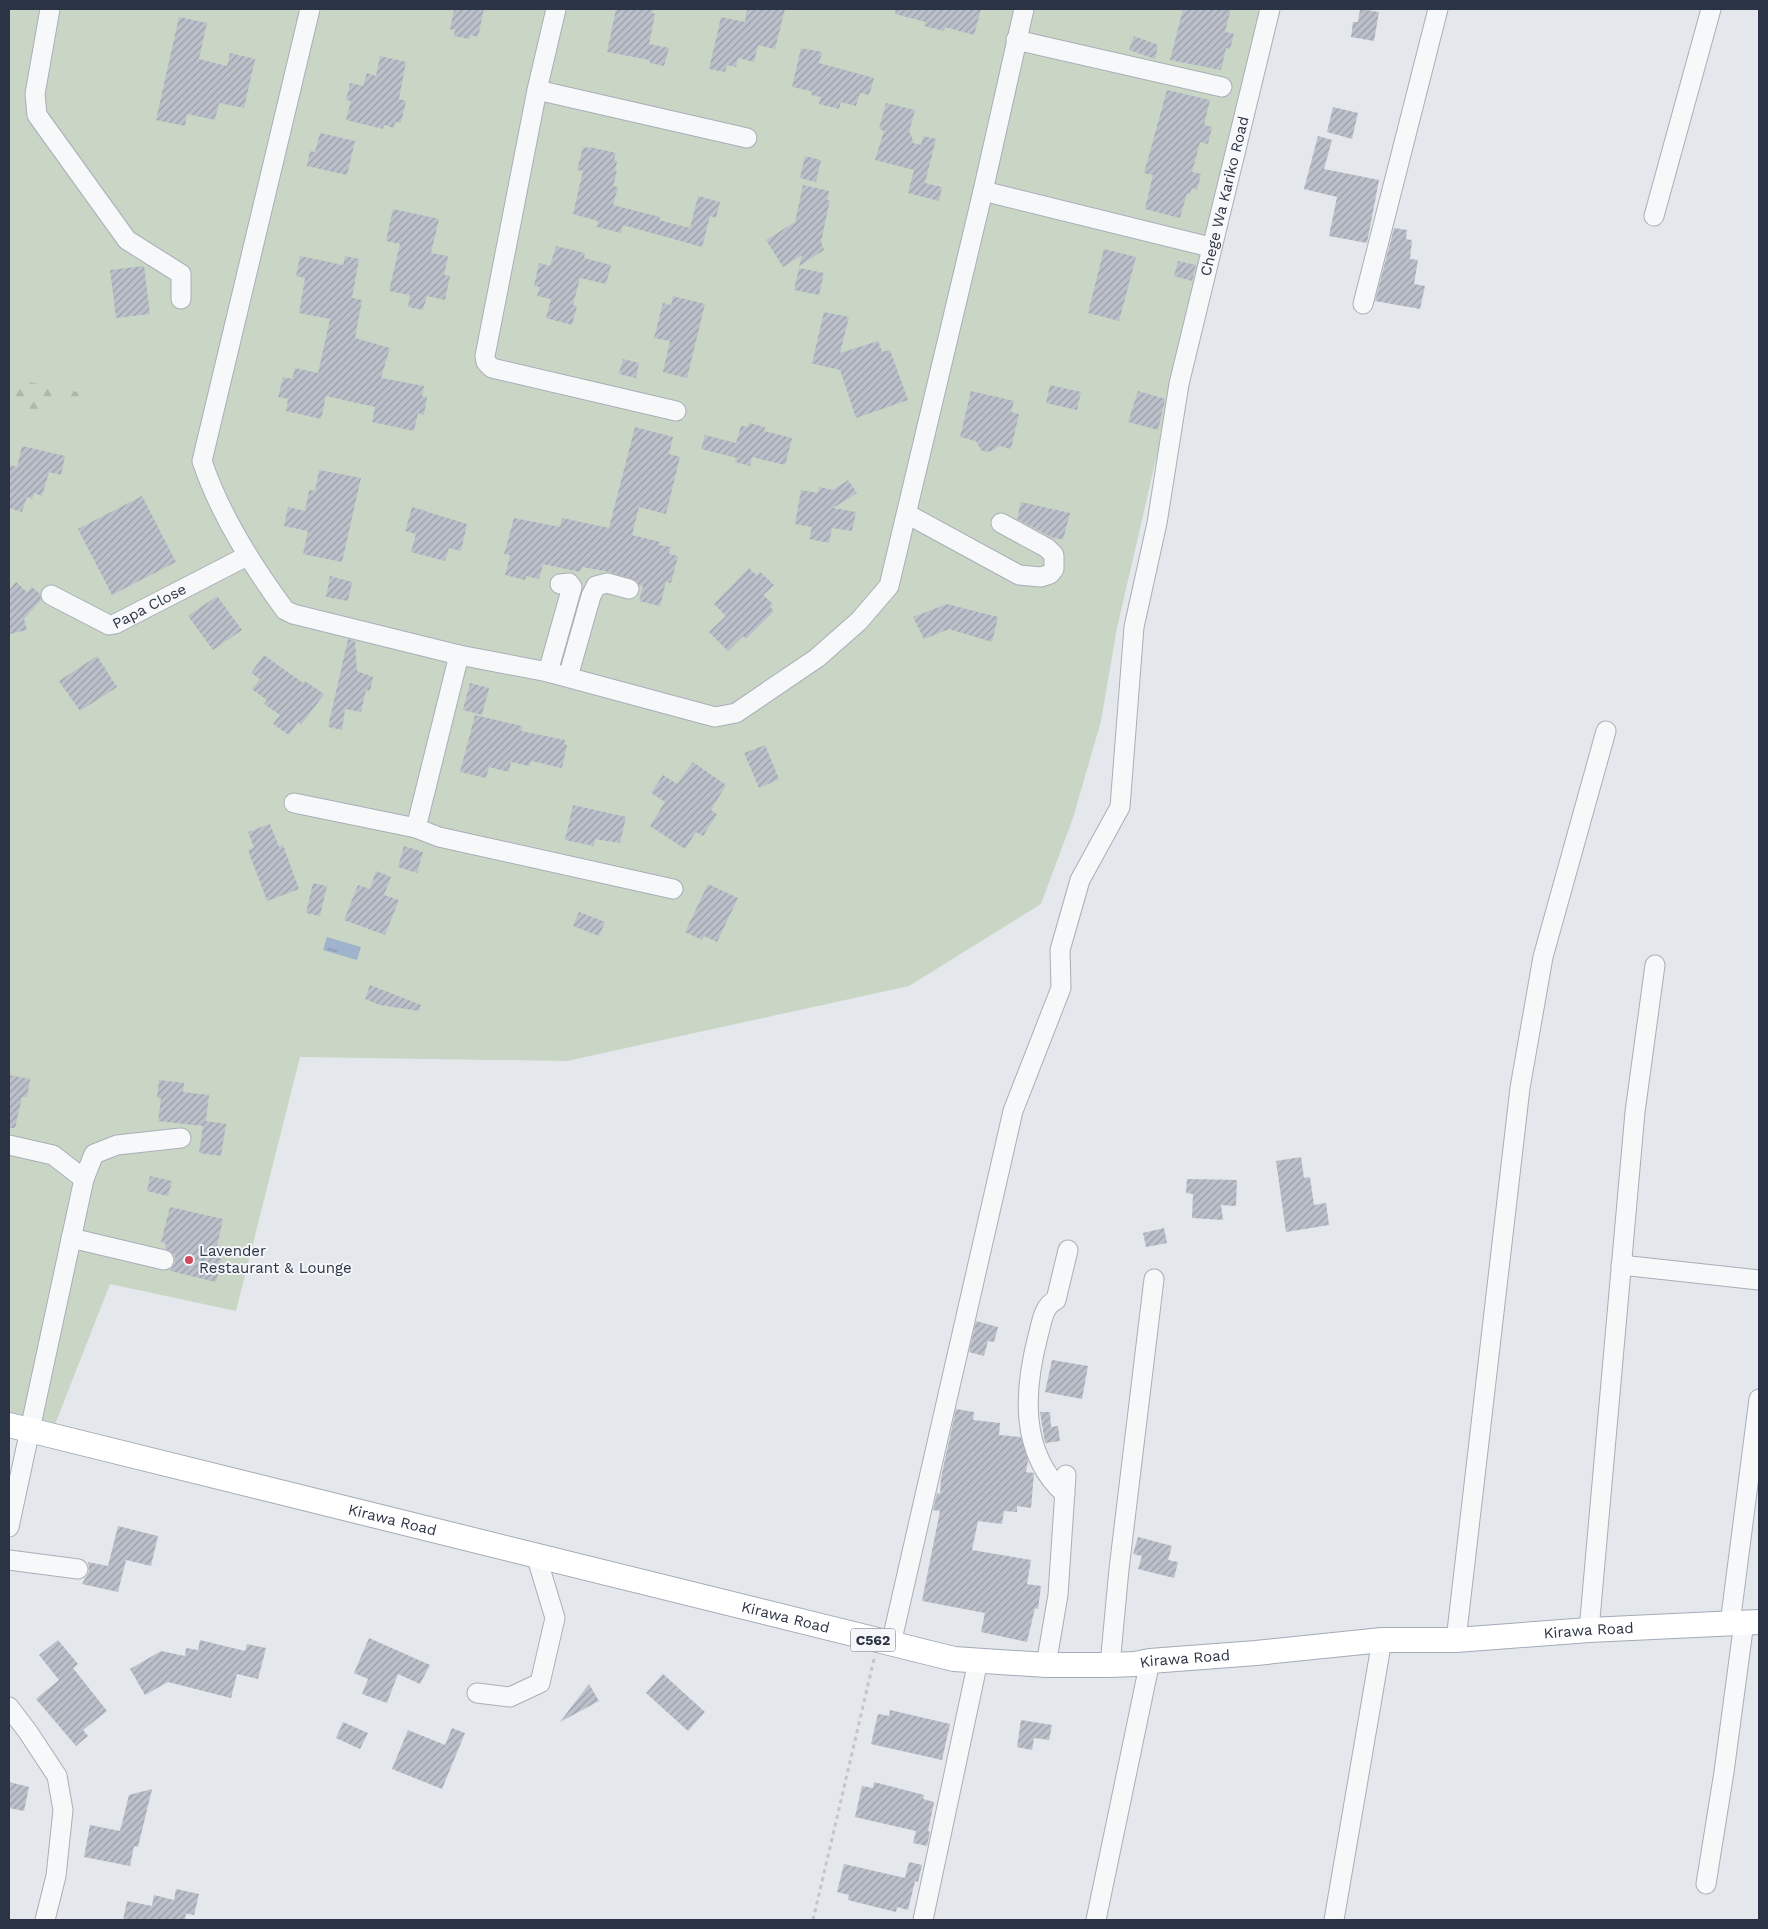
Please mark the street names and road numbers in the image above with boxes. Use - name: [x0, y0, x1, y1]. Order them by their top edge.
- street label: Chege Wa Kariko Road: [1197, 114, 1253, 278]
- street label: Papa Close: [109, 580, 189, 633]
- street label: Kirawa Road: [346, 1500, 438, 1540]
- street label: Kirawa Road: [739, 1598, 832, 1637]
- street label: Kirawa Road: [1543, 1619, 1634, 1642]
- road number: C562: [850, 1628, 896, 1652]
- street label: Kirawa Road: [1138, 1646, 1231, 1672]

